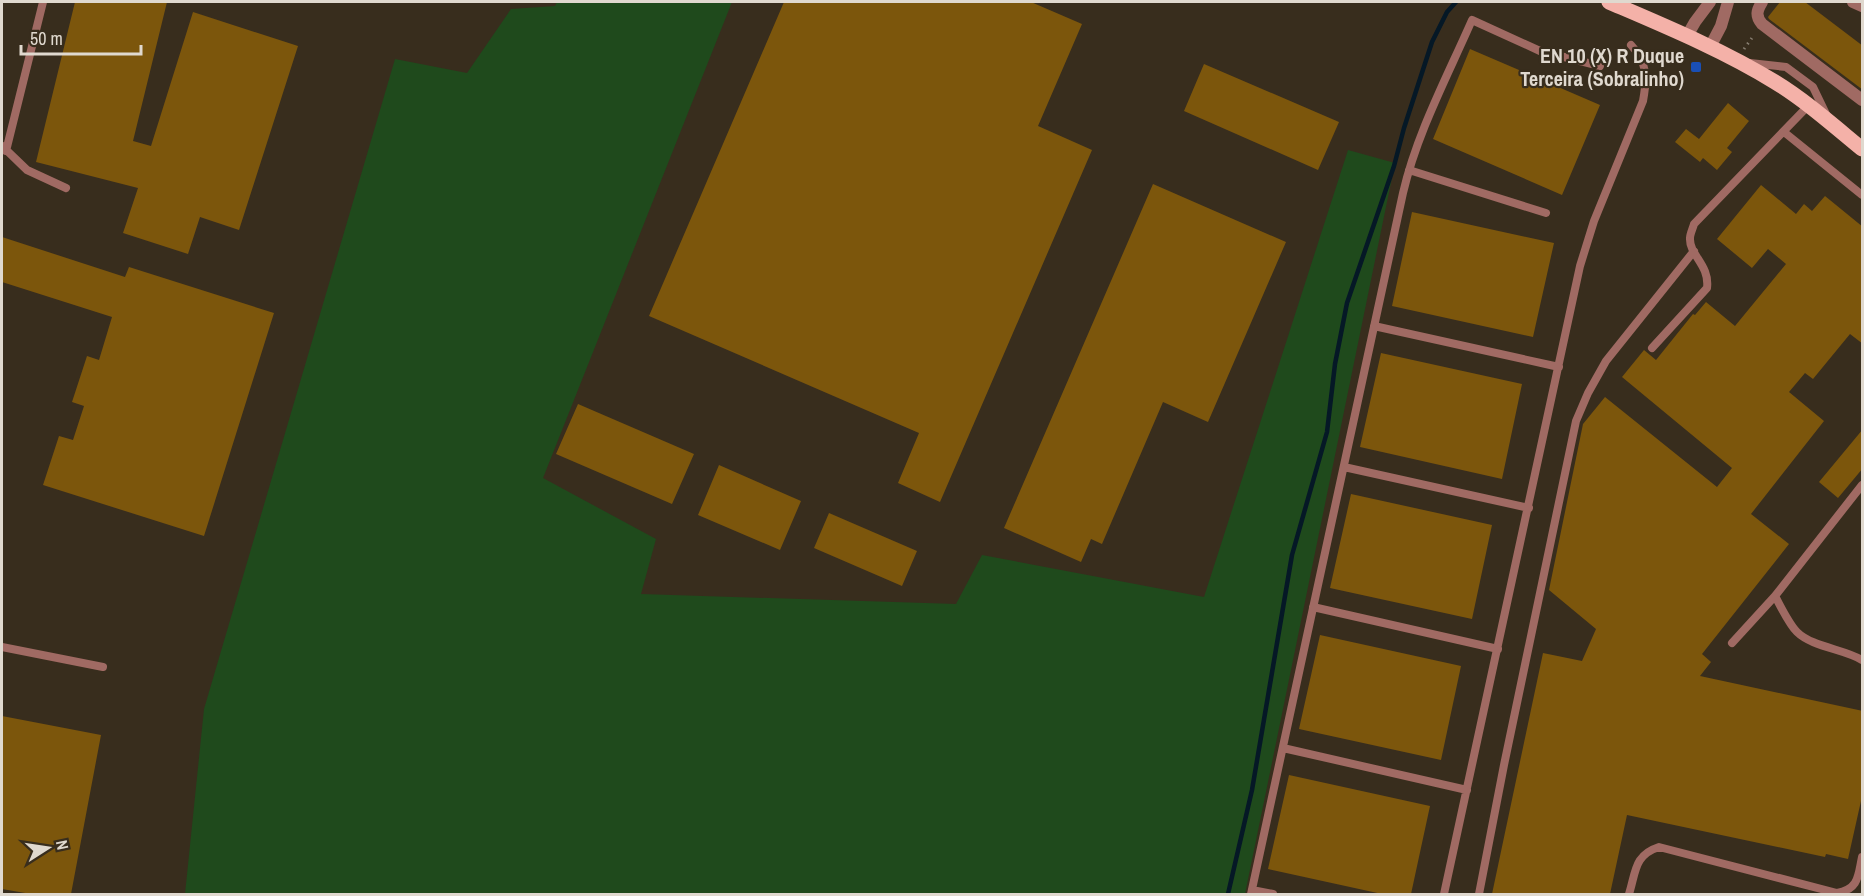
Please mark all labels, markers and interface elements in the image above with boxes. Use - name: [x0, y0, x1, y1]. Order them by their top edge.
- scale bar: [21, 18, 141, 56]
- text: 50 m: [30, 26, 63, 51]
- place label: EN 10 (X) R Duque Terceira (Sobralinho): [1520, 42, 1684, 92]
- marker: EN 10 (X) R Duque Terceira (Sobralinho): [1689, 60, 1703, 74]
- north arrow: [18, 818, 78, 878]
- text: N: [51, 838, 74, 852]

